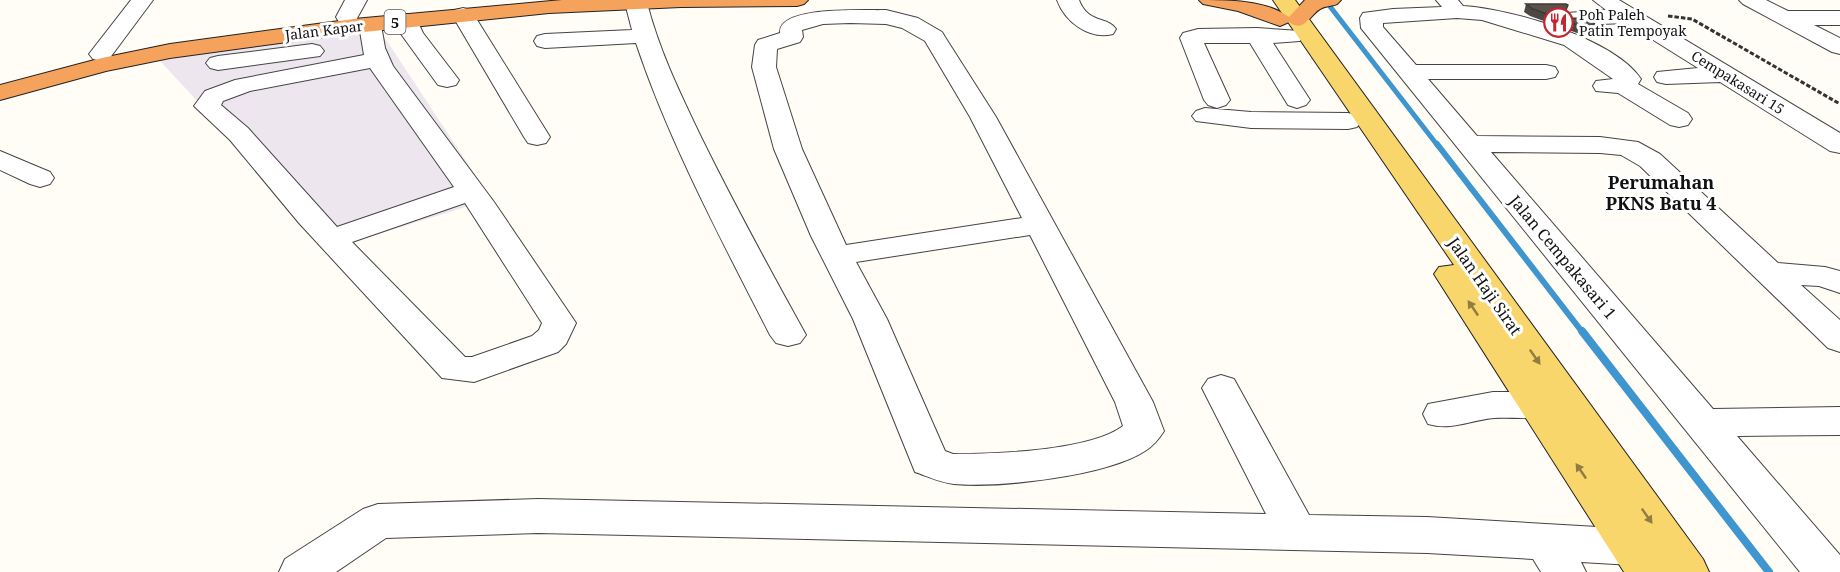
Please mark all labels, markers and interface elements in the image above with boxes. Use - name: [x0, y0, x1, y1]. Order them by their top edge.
- place label: Poh Paleh Patin Tempoyak: [1579, 5, 1687, 40]
- restaurant icon: Poh Paleh Patin Tempoyak: [1542, 6, 1574, 38]
- road number: 5: [384, 10, 406, 34]
- street label: Jalan Kapar: [283, 16, 365, 44]
- street label: Cempakasari 15: [1688, 46, 1788, 118]
- district label: Perumahan PKNS Batu 4: [1605, 170, 1717, 215]
- street label: Jalan Cempakasari 1: [1504, 189, 1622, 324]
- street label: Jalan Haji Sirat: [1443, 232, 1527, 340]
- one-way arrow: [1467, 301, 1479, 317]
- one-way arrow: [1529, 349, 1540, 365]
- one-way arrow: [1576, 463, 1587, 479]
- one-way arrow: [1641, 508, 1653, 524]

